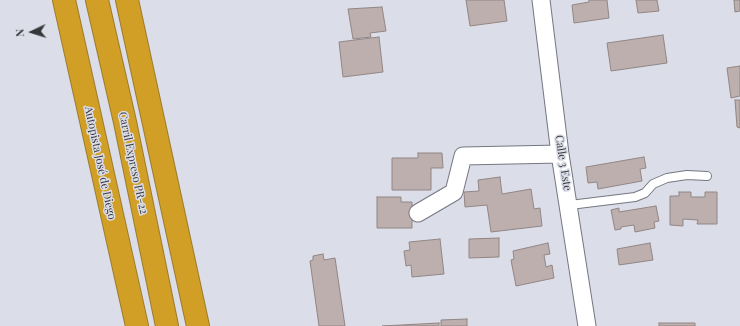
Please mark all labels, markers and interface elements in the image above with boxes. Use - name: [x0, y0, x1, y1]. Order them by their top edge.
- north arrow: [12, 12, 52, 52]
- text: N: [12, 28, 27, 37]
- street label: Autopista José de Diego: [82, 105, 118, 221]
- street label: Carril Expreso PR-22: [116, 111, 150, 215]
- street label: Calle 3 Este: [552, 134, 574, 192]

